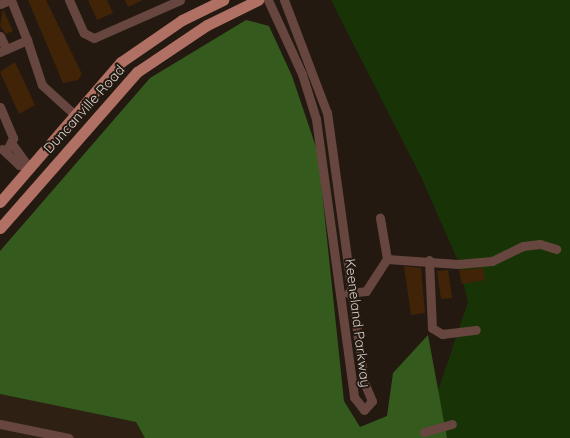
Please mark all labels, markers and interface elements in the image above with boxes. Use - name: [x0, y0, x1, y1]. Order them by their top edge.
- street label: Duncanville Road: [40, 61, 128, 157]
- street label: Keeneland Parkway: [342, 258, 374, 388]

